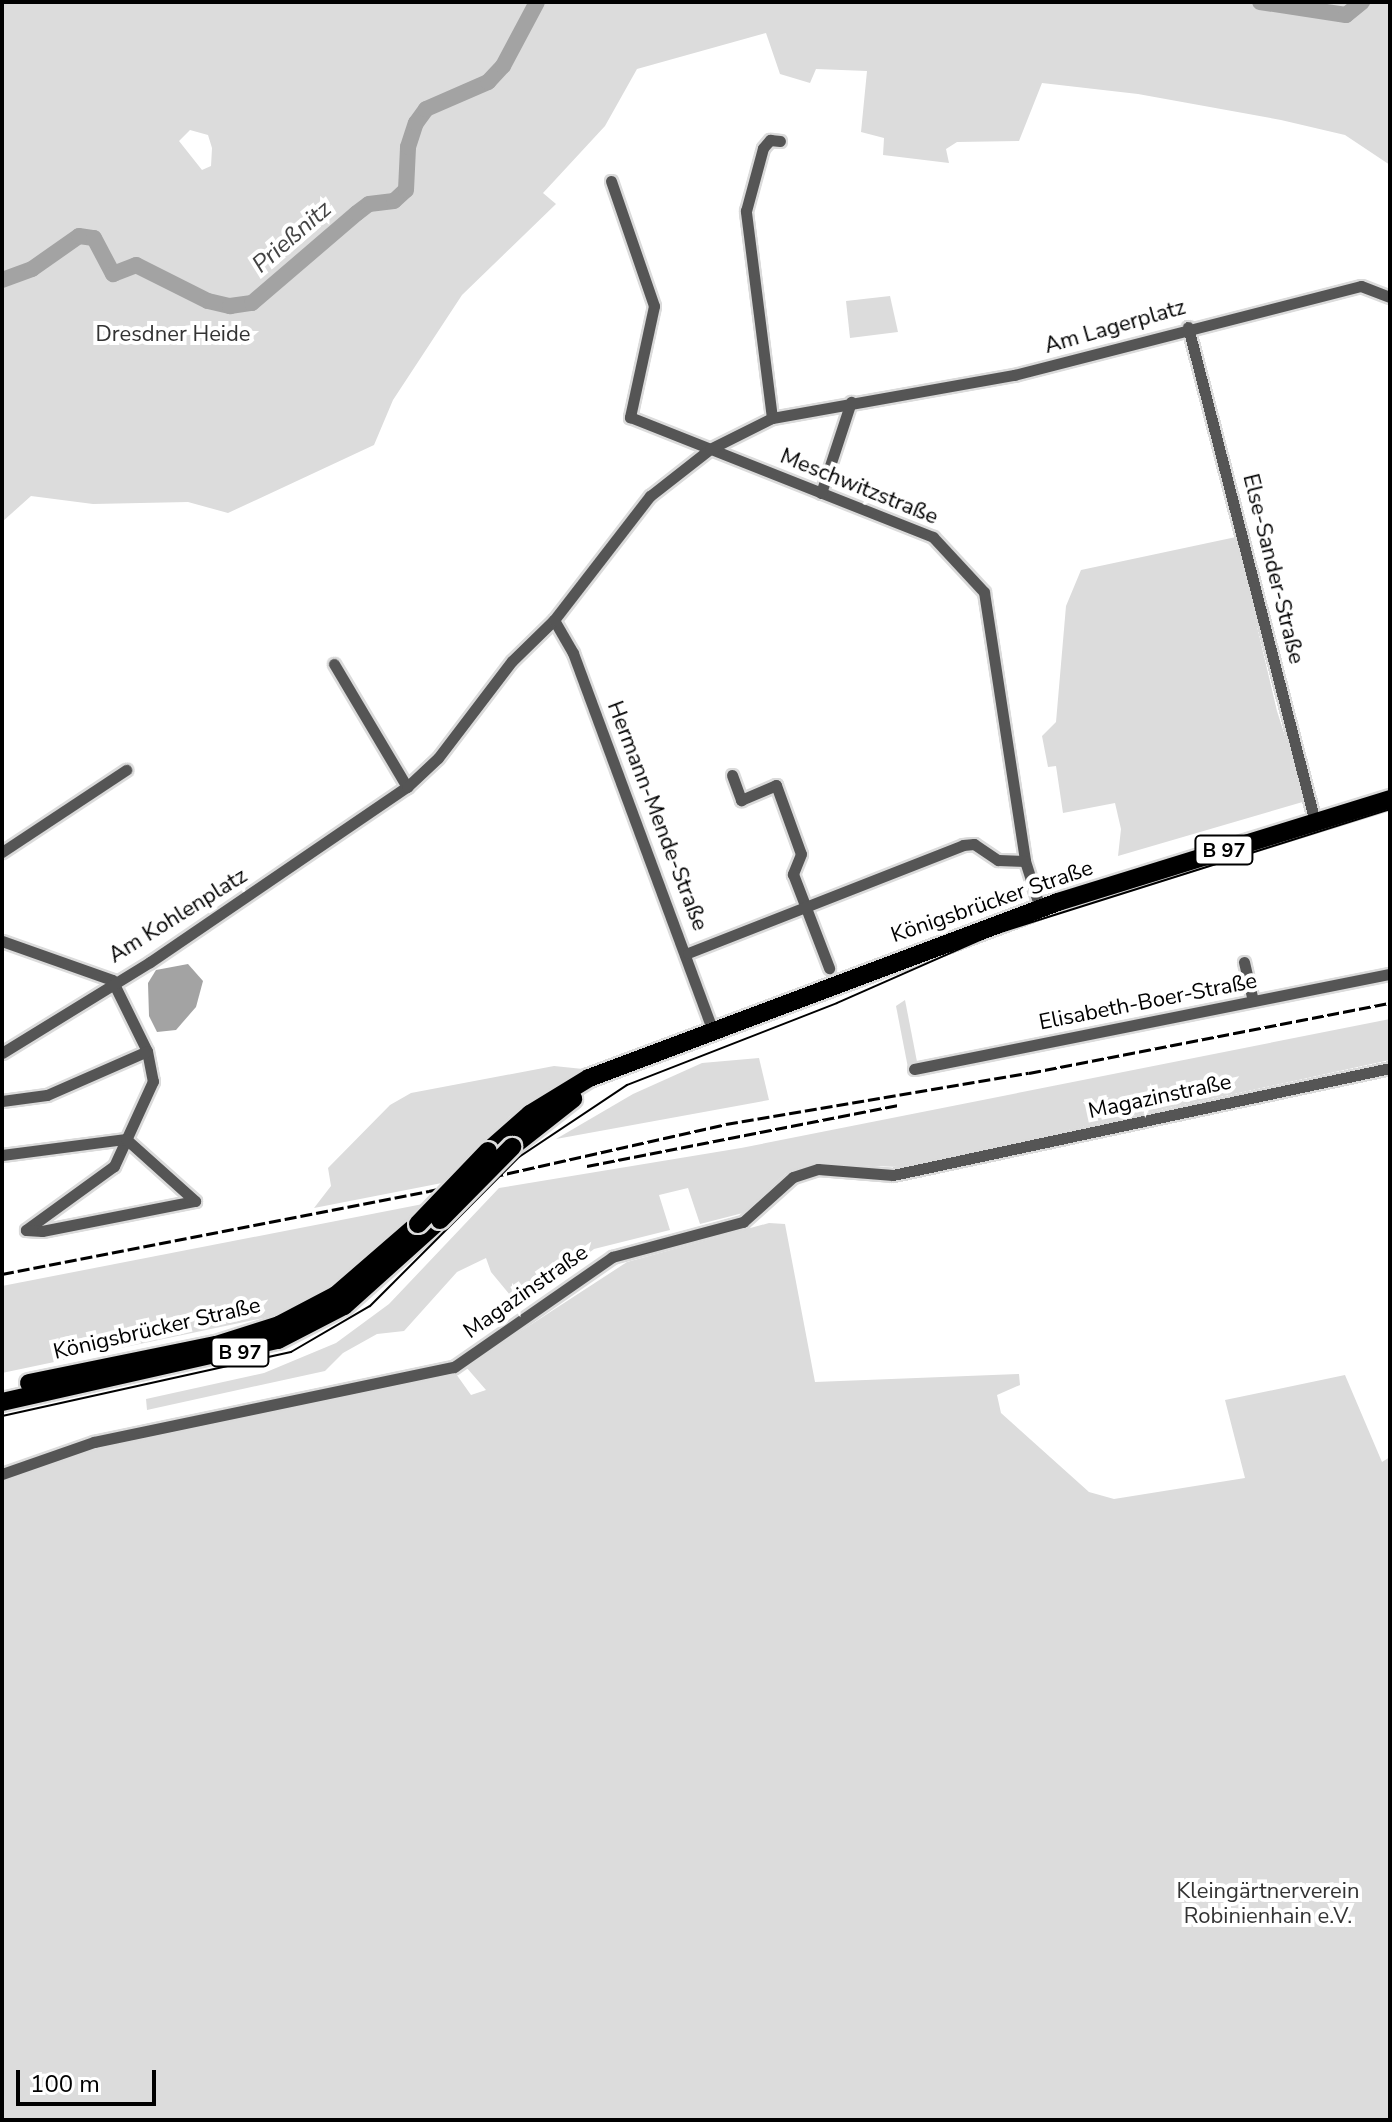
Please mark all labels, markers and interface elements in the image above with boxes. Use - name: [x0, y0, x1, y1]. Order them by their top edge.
- water label: Prießnitz: [247, 195, 337, 279]
- street label: Am Lagerplatz: [1041, 294, 1189, 360]
- park label: Dresdner Heide: [96, 322, 250, 348]
- street label: Meschwitzstraße: [776, 443, 942, 531]
- street label: Else-Sander-Straße: [1237, 471, 1309, 667]
- street label: Hermann-Mende-Straße: [601, 698, 713, 934]
- road number: B 97: [1194, 834, 1254, 866]
- street label: Königsbrücker Straße: [888, 855, 1096, 949]
- street label: Am Kohlenplatz: [104, 863, 252, 969]
- street label: Elisabeth-Boer-Straße: [1037, 968, 1259, 1036]
- street label: Magazinstraße: [1086, 1069, 1234, 1125]
- street label: Magazinstraße: [459, 1239, 593, 1345]
- street label: Königsbrücker Straße: [51, 1292, 263, 1366]
- road number: B 97: [210, 1336, 270, 1368]
- park label: Kleingärtnerverein Robinienhain e.V.: [1177, 1878, 1359, 1930]
- scale bar: [20, 2054, 160, 2104]
- text: 100 m: [30, 2068, 100, 2100]

